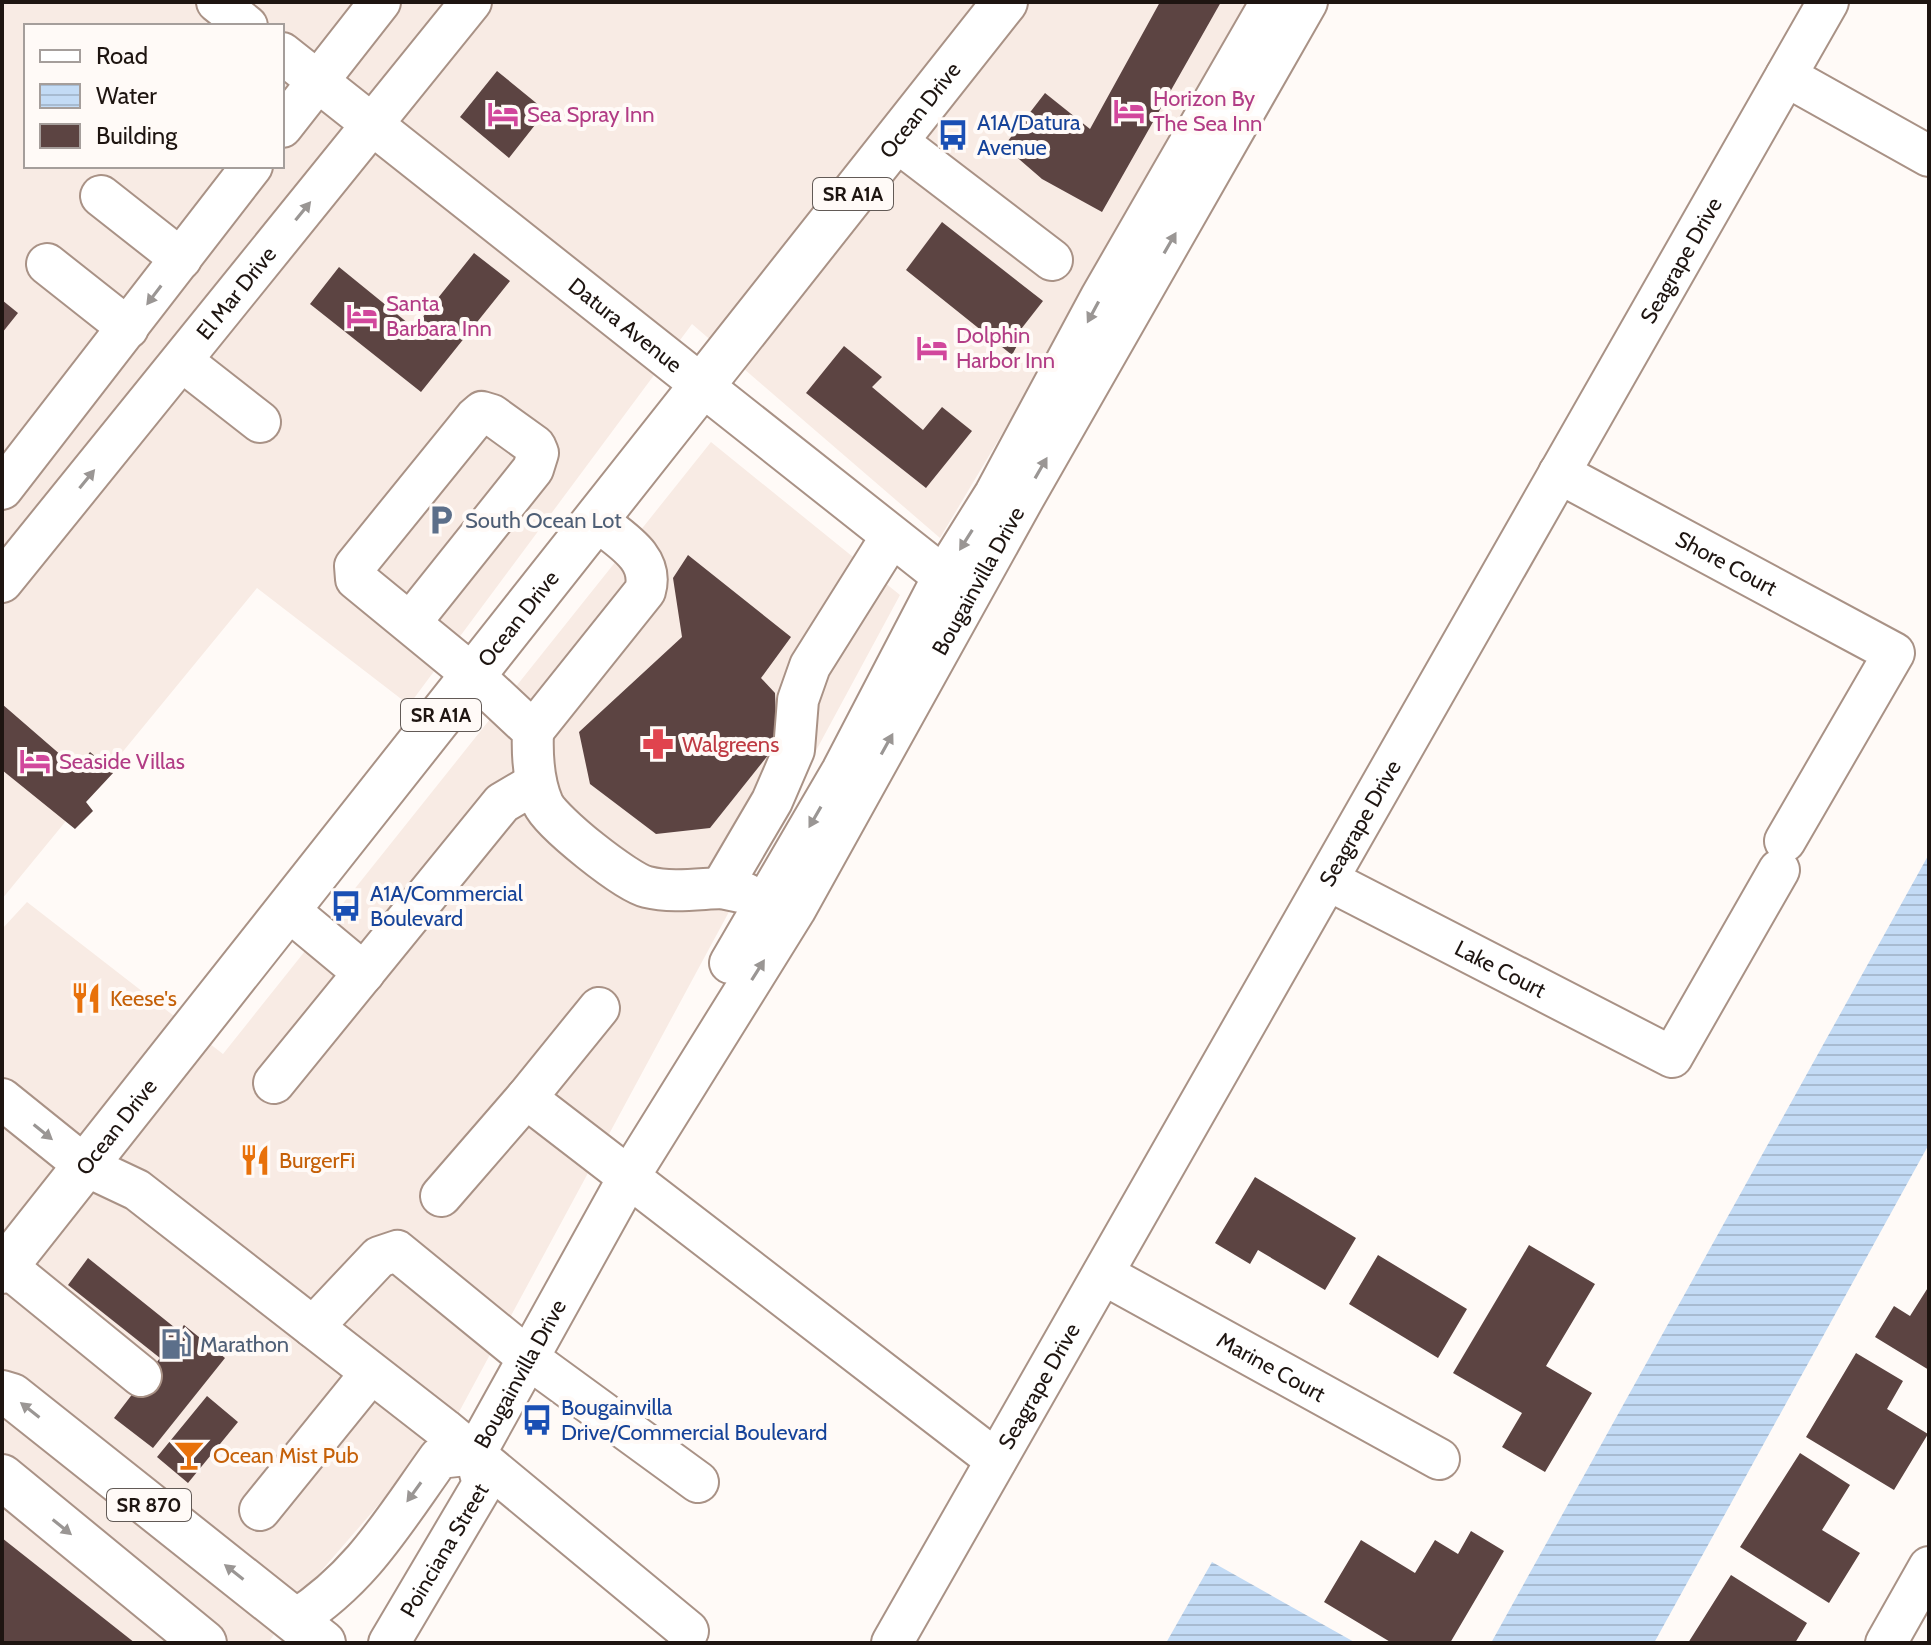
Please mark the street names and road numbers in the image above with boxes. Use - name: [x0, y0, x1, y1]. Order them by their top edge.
- street label: Ocean Drive: [873, 56, 966, 163]
- road number: SR A1A: [813, 178, 893, 210]
- street label: Seagrape Drive: [1634, 192, 1727, 328]
- street label: El Mar Drive: [190, 241, 282, 345]
- street label: Datura Avenue: [563, 272, 688, 378]
- street label: Bougainvilla Drive: [926, 502, 1030, 660]
- street label: Shore Court: [1671, 525, 1782, 601]
- street label: Ocean Drive: [472, 565, 564, 672]
- road number: SR A1A: [401, 699, 481, 731]
- street label: Seagrape Drive: [1313, 755, 1406, 891]
- street label: Lake Court: [1451, 934, 1551, 1004]
- street label: Ocean Drive: [70, 1073, 162, 1180]
- street label: Bougainvilla Drive: [468, 1295, 572, 1453]
- street label: Seagrape Drive: [992, 1318, 1085, 1454]
- street label: Marine Court: [1212, 1326, 1331, 1408]
- street label: Poinciana Street: [394, 1478, 494, 1622]
- road number: SR 870: [107, 1489, 191, 1521]

